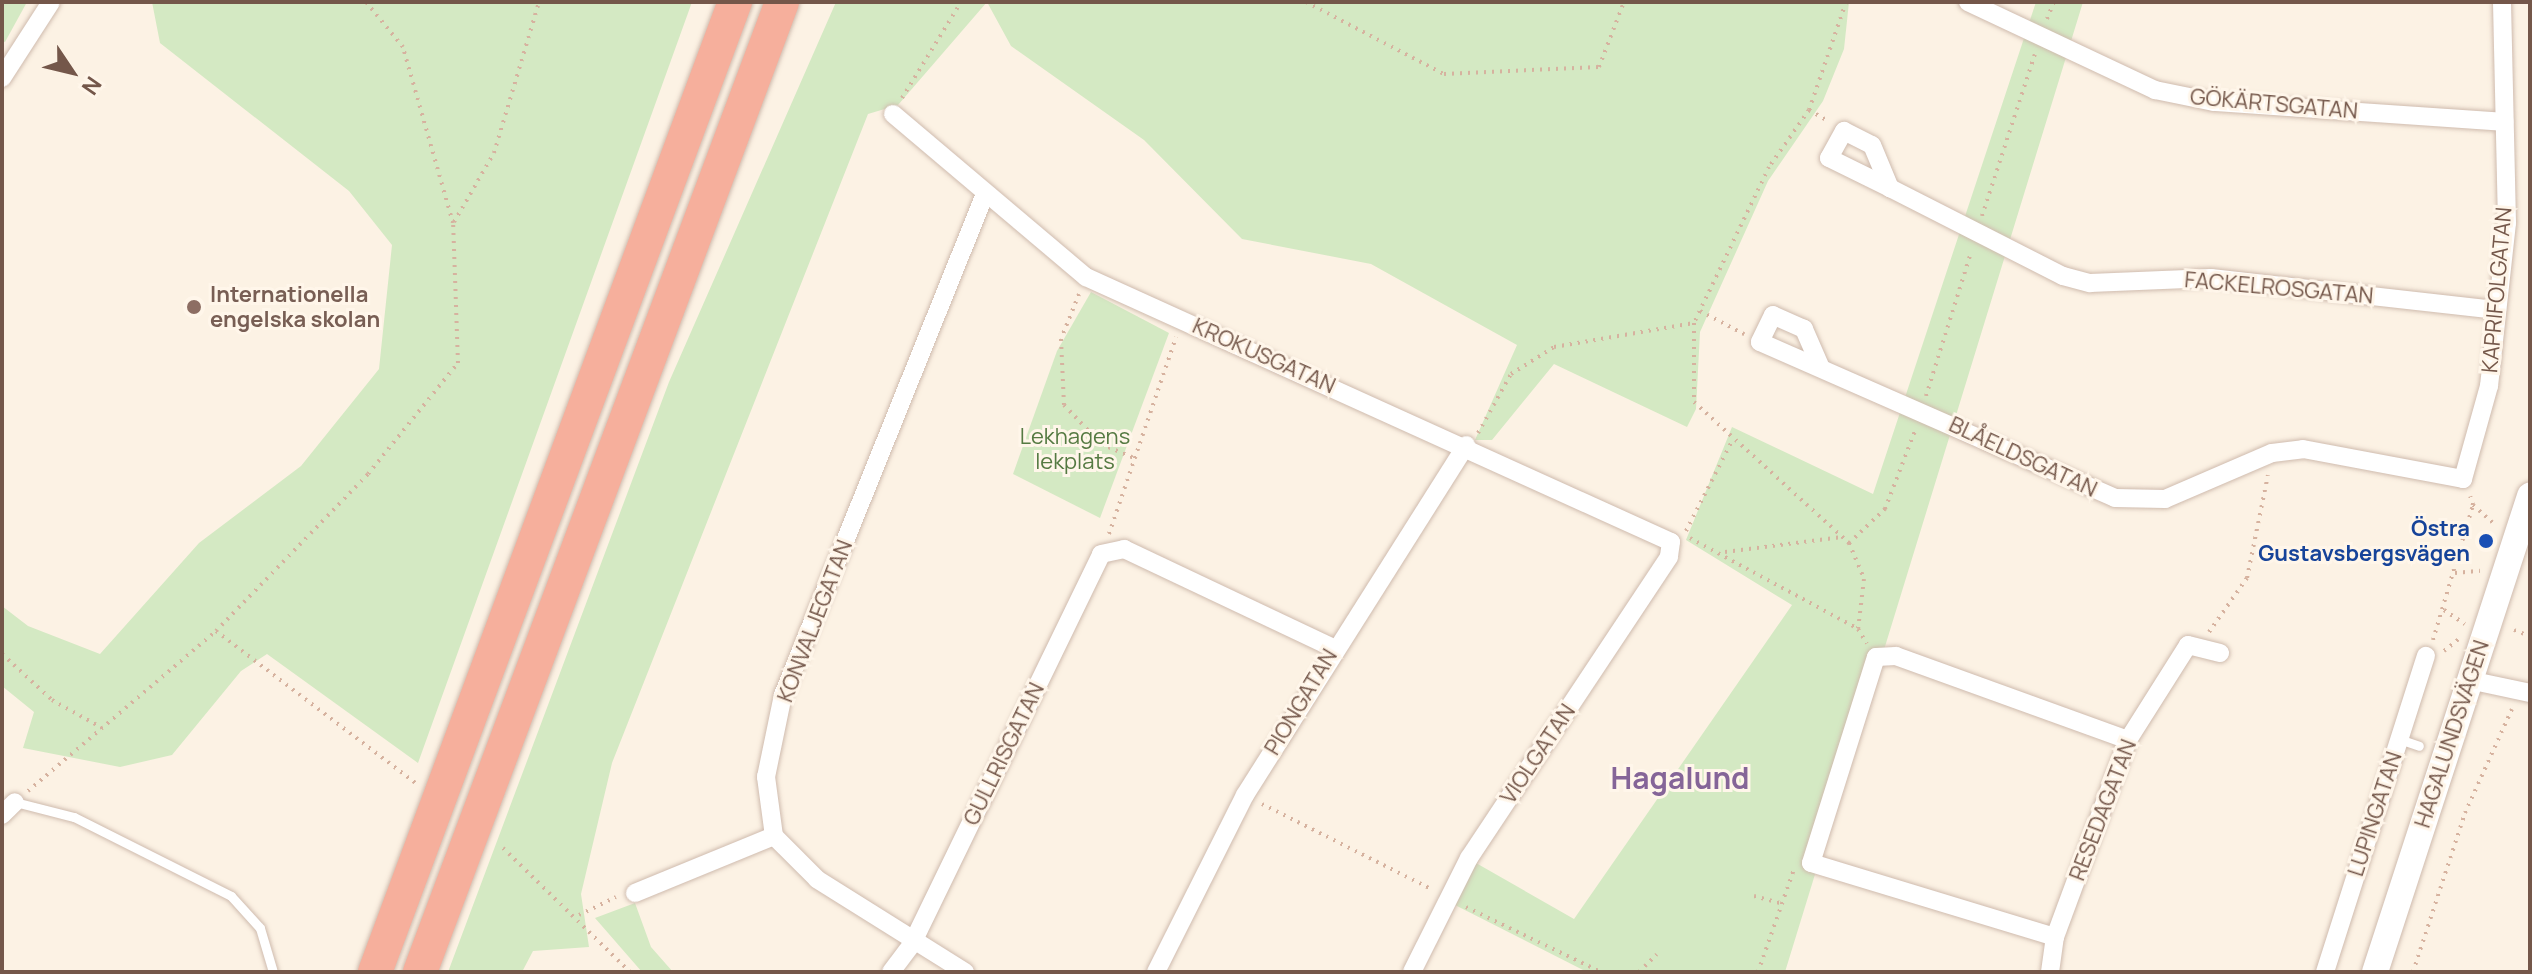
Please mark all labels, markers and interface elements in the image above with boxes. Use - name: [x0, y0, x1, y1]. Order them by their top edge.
- north arrow: [32, 32, 112, 112]
- text: N: [75, 71, 108, 101]
- street label: GÖKÄRTSGATAN: [2189, 84, 2359, 124]
- street label: KAPRIFOLGATAN: [2477, 206, 2517, 374]
- street label: FACKELROSGATAN: [2183, 267, 2375, 309]
- place label: Internationella engelska skolan: [210, 281, 380, 332]
- marker: Internationella engelska skolan: [185, 298, 203, 316]
- street label: KROKUSGATAN: [1188, 313, 1340, 399]
- street label: BLÅELDSGATAN: [1945, 411, 2101, 503]
- park label: Lekhagens lekplats: [1020, 423, 1130, 474]
- place label: Östra Gustavsbergsvägen: [2258, 515, 2470, 566]
- marker: Östra Gustavsbergsvägen: [2477, 532, 2495, 550]
- street label: KONVALJEGATAN: [772, 536, 858, 706]
- street label: HAGALUNDSVÄGEN: [2409, 637, 2495, 831]
- street label: PIONGATAN: [1259, 644, 1343, 760]
- street label: GULLRISGATAN: [958, 678, 1050, 830]
- street label: VIOLGATAN: [1495, 699, 1581, 809]
- street label: RESEDAGATAN: [2064, 736, 2142, 884]
- street label: LUPINGATAN: [2342, 748, 2408, 880]
- district label: Hagalund: [1611, 760, 1749, 796]

